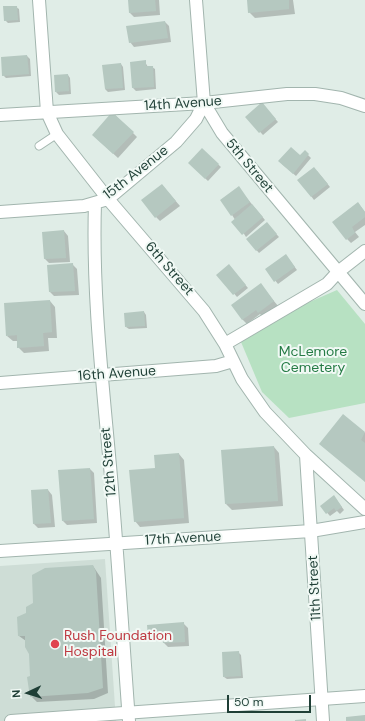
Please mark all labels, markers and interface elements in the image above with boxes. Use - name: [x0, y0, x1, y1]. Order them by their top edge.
- street label: 14th Avenue: [144, 93, 222, 115]
- street label: 5th Street: [222, 136, 276, 196]
- street label: 15th Avenue: [100, 142, 172, 204]
- street label: 6th Street: [141, 239, 197, 299]
- park label: McLemore Cemetery: [279, 344, 347, 376]
- street label: 16th Avenue: [78, 363, 156, 385]
- street label: 12th Street: [98, 427, 120, 497]
- street label: 17th Avenue: [144, 529, 222, 549]
- street label: 11th Street: [305, 555, 325, 621]
- place label: Rush Foundation Hospital: [64, 628, 172, 660]
- marker: Rush Foundation Hospital: [49, 638, 61, 650]
- north arrow: [8, 673, 48, 713]
- scale bar: [229, 687, 313, 713]
- text: N: [9, 689, 23, 698]
- text: 50 m: [234, 694, 263, 710]

